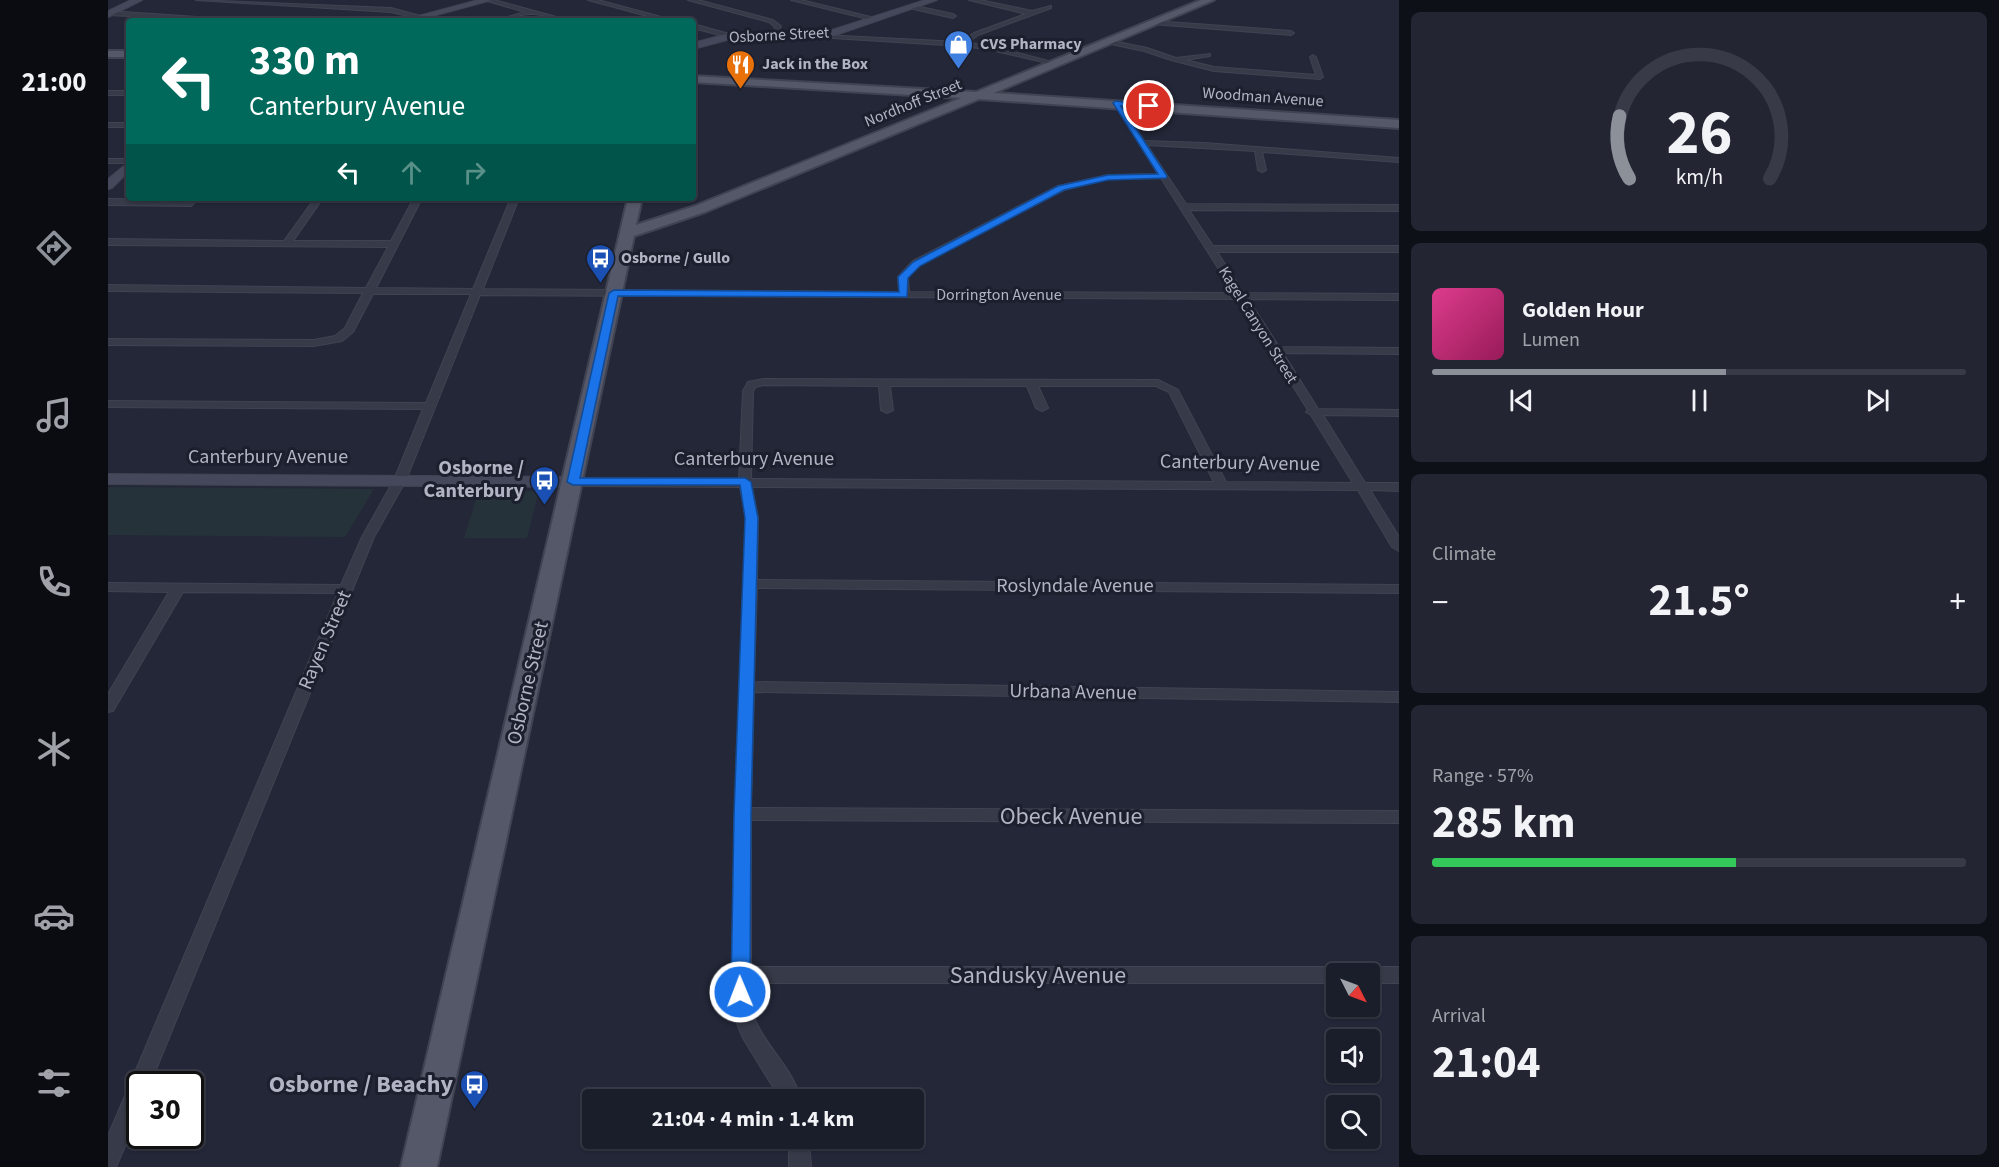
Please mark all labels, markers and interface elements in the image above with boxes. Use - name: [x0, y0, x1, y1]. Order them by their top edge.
- street label: Osborne Street: [728, 21, 830, 49]
- shop icon: CVS Pharmacy: [943, 28, 975, 70]
- text: 330 m: [249, 31, 360, 91]
- place label: CVS Pharmacy: [980, 33, 1082, 55]
- icon: left: [150, 42, 228, 120]
- restaurant icon: Jack in the Box: [725, 48, 757, 90]
- place label: Jack in the Box: [762, 53, 868, 75]
- text: 21:00: [21, 63, 87, 102]
- street label: Nordhoff Street: [861, 73, 965, 133]
- pin: [1123, 80, 1174, 131]
- street label: Woodman Avenue: [1202, 82, 1324, 112]
- text: Canterbury Avenue: [249, 87, 465, 126]
- icon: arrive: [1132, 89, 1165, 122]
- text: 26: [1666, 89, 1732, 178]
- icon: left: [332, 156, 365, 189]
- icon: ahead: [395, 156, 428, 189]
- icon: right: [458, 156, 491, 189]
- text: km/h: [1675, 162, 1723, 193]
- icon: directions: [33, 227, 75, 269]
- bus stop icon: Osborne / Gullo: [584, 242, 616, 284]
- place label: Osborne / Gullo: [621, 247, 730, 269]
- street label: Kagel Canyon Street: [1213, 262, 1303, 388]
- street label: Dorrington Avenue: [936, 284, 1062, 306]
- text: Golden Hour: [1522, 294, 1644, 326]
- text: Lumen: [1522, 326, 1580, 354]
- icon: previous: [1505, 384, 1538, 417]
- icon: pause: [1683, 384, 1716, 417]
- icon: next: [1861, 384, 1894, 417]
- icon: music: [33, 394, 75, 436]
- street label: Canterbury Avenue: [188, 443, 348, 471]
- street label: Canterbury Avenue: [674, 445, 834, 473]
- street label: Canterbury Avenue: [1160, 448, 1320, 478]
- place label: Osborne / Canterbury: [423, 454, 525, 505]
- bus stop icon: Osborne / Canterbury: [529, 464, 561, 506]
- text: Climate: [1432, 540, 1496, 568]
- icon: phone: [33, 561, 75, 603]
- text: 21.5°: [1648, 569, 1750, 633]
- street label: Roslyndale Avenue: [996, 572, 1154, 600]
- text: −: [1432, 579, 1448, 626]
- text: +: [1950, 579, 1966, 626]
- street label: Rayen Street: [291, 586, 359, 694]
- street label: Osborne Street: [500, 618, 556, 747]
- street label: Urbana Avenue: [1009, 677, 1137, 707]
- icon: climate: [33, 728, 75, 770]
- text: Range · 57%: [1432, 762, 1533, 790]
- text: 285 km: [1432, 791, 1576, 855]
- street label: Obeck Avenue: [1000, 799, 1142, 834]
- icon: car: [33, 895, 75, 937]
- street label: Sandusky Avenue: [950, 958, 1126, 993]
- position arrow: [708, 960, 772, 1024]
- north arrow: [1326, 963, 1380, 1017]
- map controls: [1326, 963, 1380, 1149]
- text: Arrival: [1432, 1002, 1486, 1030]
- button: sound: [1326, 1029, 1380, 1083]
- text: 21:04: [1432, 1031, 1541, 1095]
- icon: filters: [33, 1062, 75, 1104]
- place label: Osborne / Beachy: [269, 1067, 453, 1102]
- bus stop icon: Osborne / Beachy: [458, 1068, 490, 1110]
- speed limit sign: 30: [126, 1071, 204, 1149]
- button: search: [1326, 1095, 1380, 1149]
- text: 21:04 · 4 min · 1.4 km: [652, 1103, 854, 1135]

